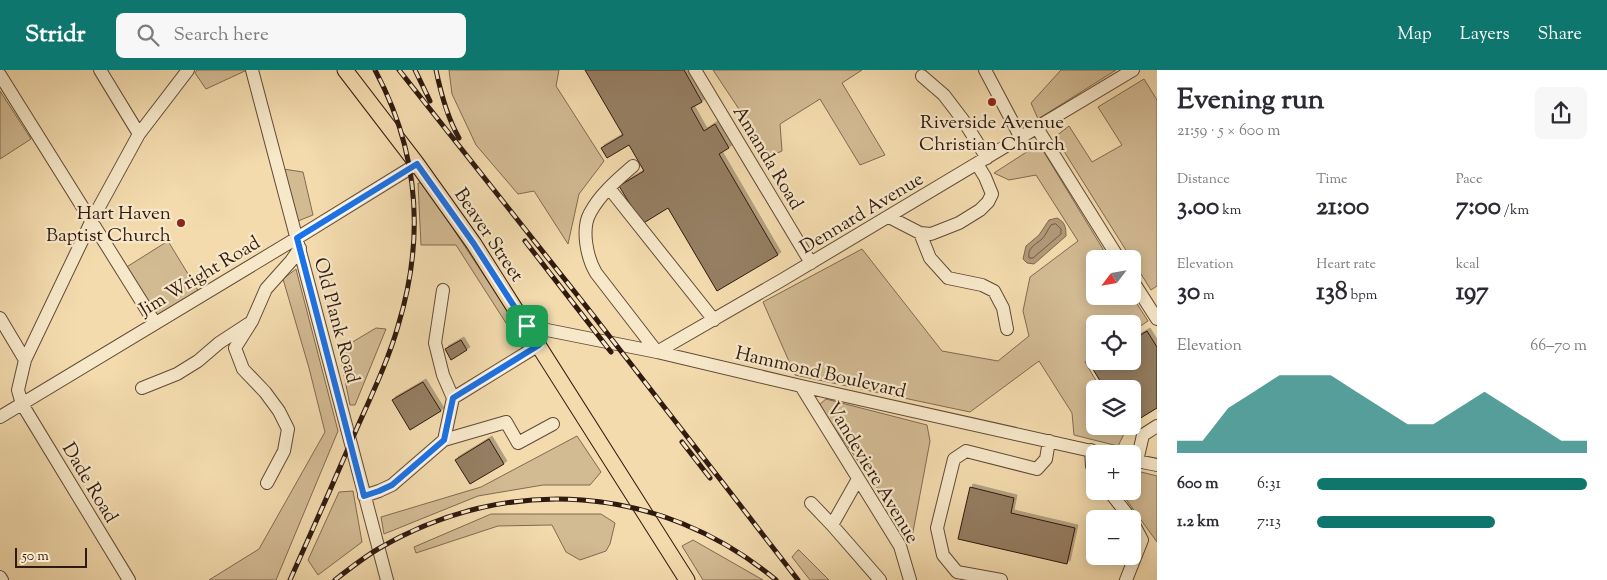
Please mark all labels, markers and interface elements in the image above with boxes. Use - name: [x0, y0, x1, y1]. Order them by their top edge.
- search box: [116, 13, 466, 58]
- text: Stridr: [25, 18, 86, 52]
- icon: search: [134, 21, 162, 49]
- text: Search here: [174, 22, 269, 49]
- text: Map: [1397, 22, 1432, 48]
- text: Layers: [1460, 22, 1510, 48]
- text: Share: [1538, 22, 1582, 48]
- text: Evening run: [1177, 81, 1324, 121]
- button: share: [1535, 87, 1587, 139]
- marker: Riverside Avenue Christian Church: [986, 96, 998, 108]
- street label: Amanda Road: [725, 101, 809, 216]
- place label: Riverside Avenue Christian Church: [919, 110, 1065, 159]
- text: 21:59 · 5 × 600 m: [1177, 120, 1280, 143]
- street label: Dennard Avenue: [795, 166, 929, 262]
- text: Distance: [1177, 170, 1230, 190]
- text: Time: [1316, 170, 1347, 190]
- text: Pace: [1456, 170, 1482, 190]
- street label: Beaver Street: [447, 183, 530, 288]
- text: 3.00: [1177, 190, 1219, 226]
- text: 21:00: [1316, 190, 1369, 226]
- text: 7:00: [1456, 190, 1501, 226]
- place label: Hart Haven Baptist Church: [46, 201, 171, 250]
- text: km: [1219, 201, 1241, 221]
- text: /km: [1501, 201, 1529, 221]
- marker: Hart Haven Baptist Church: [175, 217, 187, 229]
- street label: Jim Wright Road: [134, 230, 266, 324]
- north arrow: [1086, 250, 1141, 305]
- map controls: [1086, 250, 1141, 565]
- street label: Old Plank Road: [306, 255, 365, 387]
- text: Elevation: [1177, 255, 1234, 275]
- text: Heart rate: [1316, 255, 1376, 275]
- text: kcal: [1456, 255, 1480, 275]
- text: 30: [1177, 275, 1200, 311]
- text: 138: [1316, 275, 1347, 311]
- text: 197: [1456, 275, 1489, 311]
- text: m: [1200, 286, 1215, 306]
- text: bpm: [1347, 286, 1377, 306]
- pin: [506, 305, 548, 347]
- icon: arrive: [513, 312, 541, 340]
- button: locate: [1086, 315, 1141, 370]
- text: Elevation: [1177, 335, 1242, 358]
- text: 66–70 m: [1530, 335, 1587, 358]
- street label: Hammond Boulevard: [732, 341, 909, 406]
- button: layers: [1086, 380, 1141, 435]
- street label: Vandeviere Avenue: [819, 397, 925, 549]
- street label: Dade Road: [54, 438, 124, 529]
- button: +: [1086, 445, 1141, 500]
- text: 600 m: [1177, 473, 1219, 496]
- text: 6:31: [1257, 473, 1281, 496]
- button: −: [1086, 510, 1141, 565]
- text: 1.2 km: [1177, 511, 1219, 534]
- text: 7:13: [1257, 511, 1281, 534]
- scale bar: [15, 545, 88, 568]
- text: 50 m: [22, 547, 49, 567]

